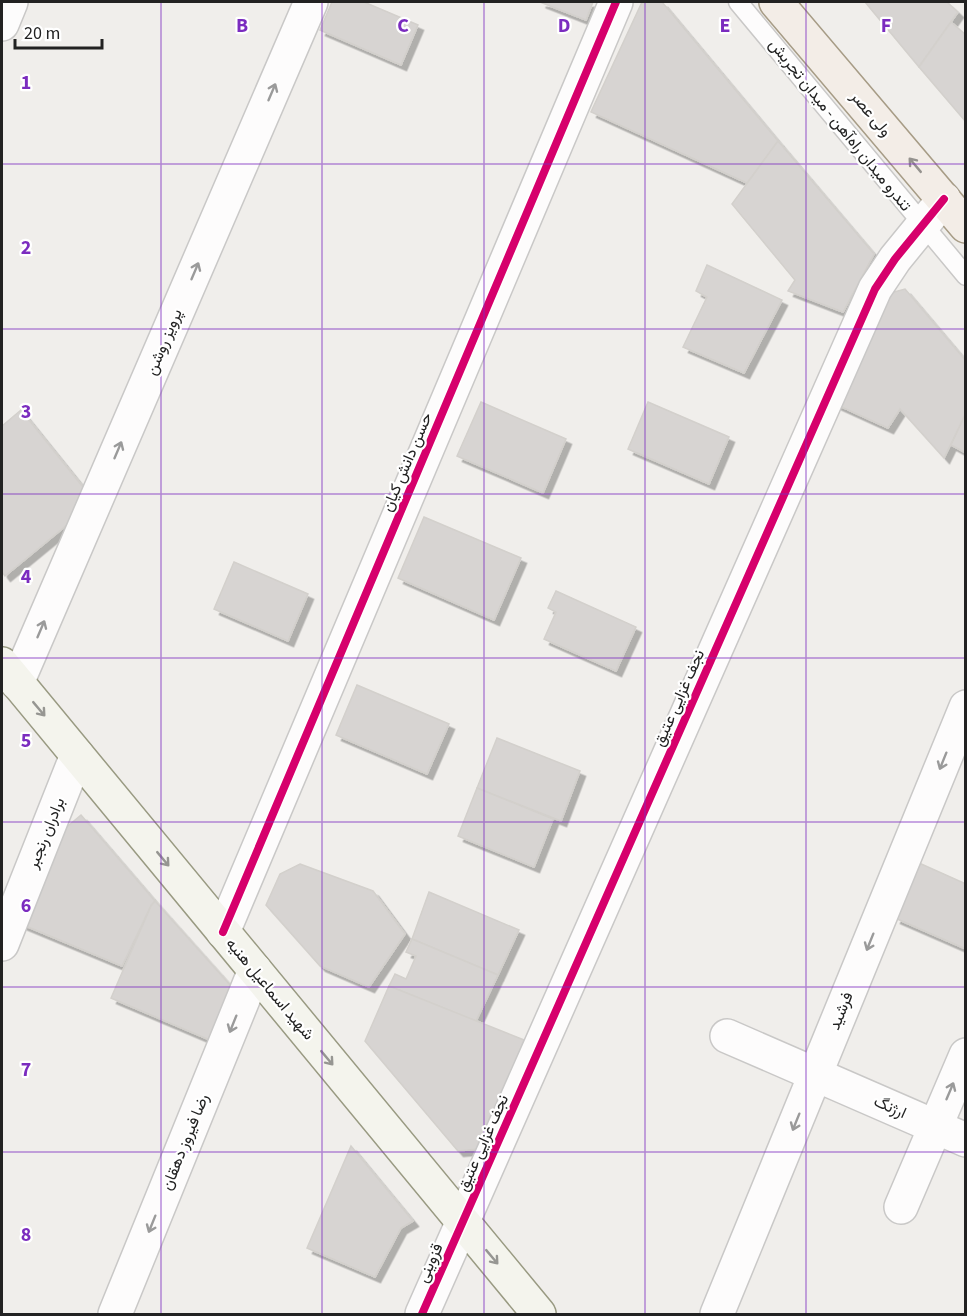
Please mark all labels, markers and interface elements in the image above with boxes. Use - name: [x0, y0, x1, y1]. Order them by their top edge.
- scale bar: [15, 12, 102, 50]
- text: B: [236, 12, 248, 40]
- text: C: [397, 12, 409, 40]
- text: D: [558, 12, 570, 40]
- text: E: [720, 12, 730, 40]
- text: F: [881, 12, 891, 40]
- text: 20 m: [24, 21, 60, 46]
- street label: تندرو میدان راه‌آهن - میدان تجریش: [763, 34, 917, 216]
- text: 1: [21, 69, 31, 97]
- one-way arrow: [267, 83, 278, 101]
- street label: ولی عصر: [845, 86, 897, 142]
- one-way arrow: [908, 158, 922, 173]
- text: 2: [21, 234, 31, 262]
- one-way arrow: [190, 262, 201, 280]
- street label: پرویز روشن: [140, 305, 188, 379]
- text: 3: [21, 398, 31, 426]
- street label: حسن دانش کیان: [376, 409, 438, 515]
- one-way arrow: [113, 441, 124, 460]
- text: 4: [21, 563, 32, 591]
- one-way arrow: [36, 620, 47, 638]
- street label: نجف غزایی عتیق: [648, 646, 710, 750]
- one-way arrow: [32, 701, 45, 717]
- text: 5: [21, 727, 31, 755]
- one-way arrow: [937, 752, 948, 770]
- street label: برادران رنجبر: [21, 794, 70, 873]
- one-way arrow: [156, 851, 170, 866]
- text: 6: [21, 892, 31, 920]
- one-way arrow: [863, 932, 874, 951]
- street label: شهید اسماعیل هنیه: [221, 933, 319, 1045]
- street label: فرشید: [823, 989, 859, 1033]
- one-way arrow: [227, 1014, 238, 1033]
- one-way arrow: [321, 1050, 334, 1066]
- text: 7: [21, 1056, 31, 1084]
- one-way arrow: [945, 1082, 956, 1101]
- street label: ارژنگ: [870, 1090, 910, 1124]
- street label: رضا فیروز دهقان: [156, 1091, 214, 1193]
- street label: نجف غزایی عتیق: [452, 1091, 514, 1195]
- one-way arrow: [790, 1113, 801, 1131]
- one-way arrow: [146, 1215, 157, 1233]
- text: 8: [21, 1221, 31, 1249]
- street label: قزوینی: [412, 1240, 448, 1286]
- one-way arrow: [485, 1249, 498, 1265]

